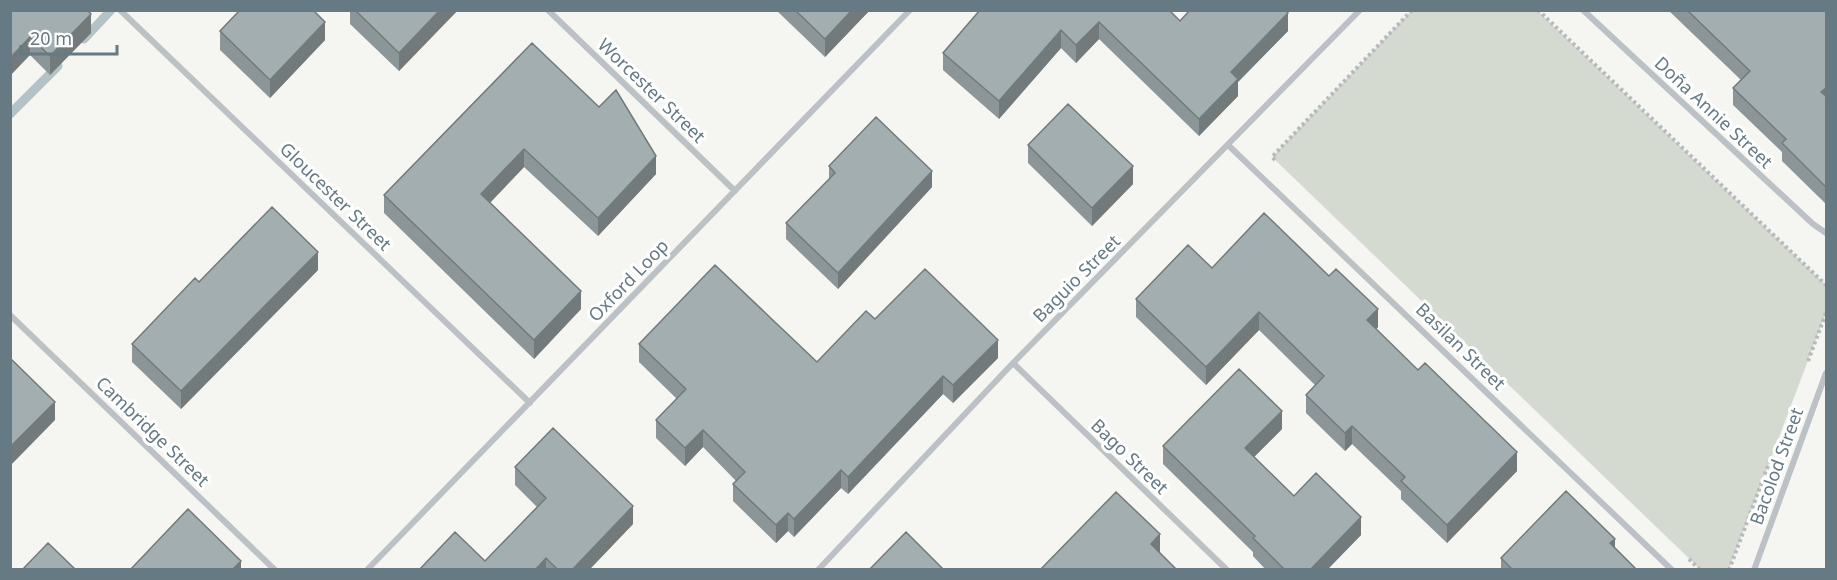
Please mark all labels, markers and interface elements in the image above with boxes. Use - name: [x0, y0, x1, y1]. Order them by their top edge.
- scale bar: [21, 18, 117, 56]
- text: 20 m: [30, 26, 72, 50]
- street label: Worcester Street: [593, 32, 711, 148]
- street label: Doña Annie Street: [1650, 51, 1779, 173]
- street label: Gloucester Street: [275, 137, 397, 256]
- street label: Baguio Street: [1027, 229, 1125, 327]
- street label: Oxford Loop: [583, 234, 673, 326]
- street label: Basilan Street: [1411, 297, 1511, 395]
- street label: Cambridge Street: [91, 371, 215, 492]
- street label: Bacolod Street: [1744, 404, 1808, 528]
- street label: Bago Street: [1086, 413, 1174, 499]

